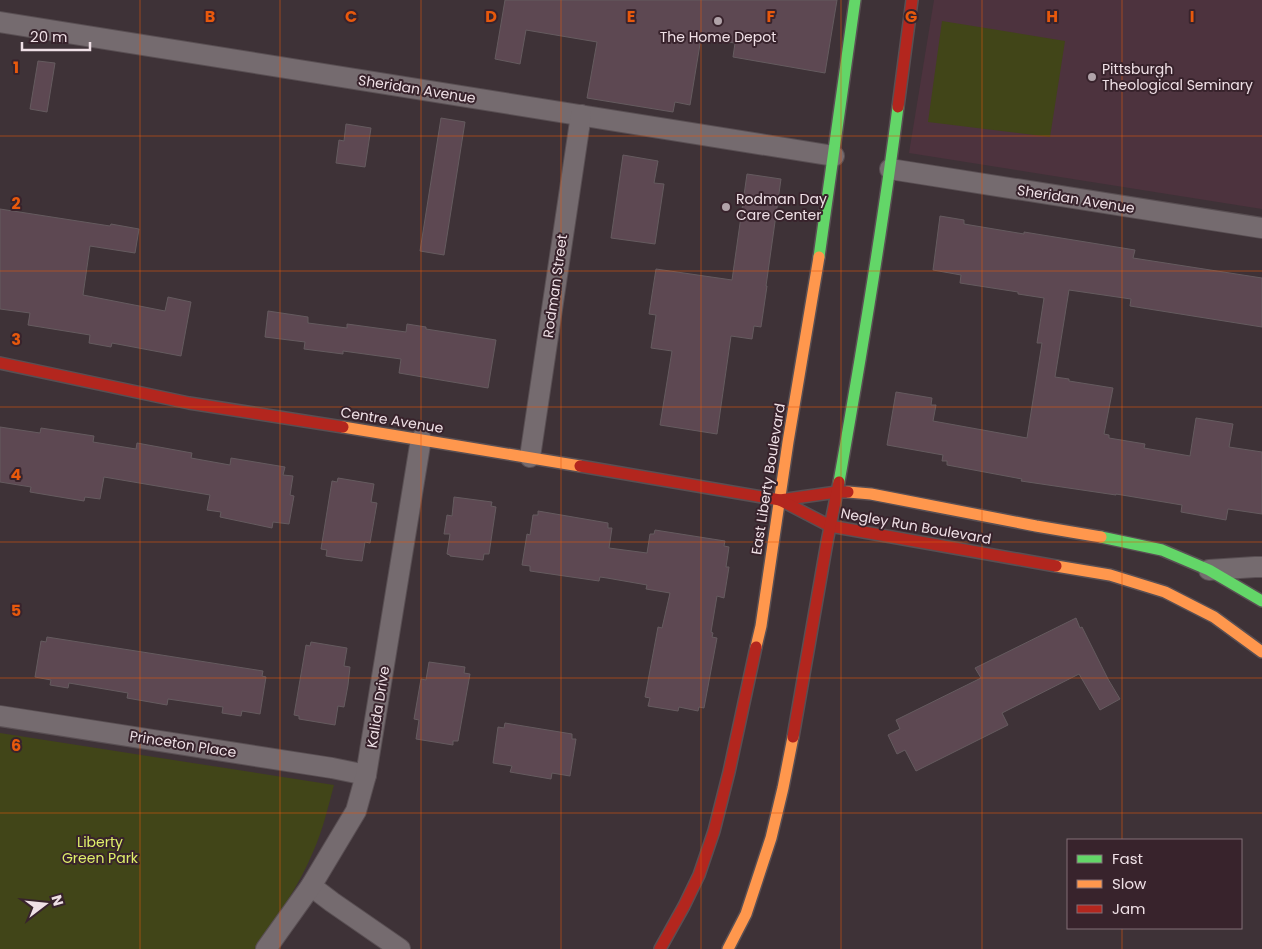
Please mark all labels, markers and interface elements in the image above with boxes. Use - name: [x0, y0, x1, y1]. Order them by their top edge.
- text: B: [205, 5, 215, 28]
- text: C: [345, 5, 357, 28]
- text: D: [485, 5, 497, 28]
- text: E: [627, 5, 635, 28]
- text: F: [767, 5, 776, 28]
- text: G: [905, 5, 917, 28]
- text: H: [1046, 5, 1058, 28]
- text: I: [1190, 5, 1194, 28]
- marker: The Home Depot: [712, 15, 724, 27]
- scale bar: [22, 20, 90, 52]
- text: 20 m: [30, 26, 68, 47]
- place label: The Home Depot: [660, 27, 776, 47]
- text: 1: [13, 56, 19, 79]
- place label: Pittsburgh Theological Seminary: [1102, 59, 1253, 95]
- street label: Sheridan Avenue: [357, 70, 478, 108]
- marker: Pittsburgh Theological Seminary: [1086, 71, 1098, 83]
- street label: Sheridan Avenue: [1016, 180, 1137, 218]
- place label: Rodman Day Care Center: [736, 189, 827, 225]
- text: 2: [11, 192, 21, 215]
- marker: Rodman Day Care Center: [720, 201, 732, 213]
- street label: Rodman Street: [538, 233, 572, 339]
- text: 3: [11, 328, 21, 351]
- street label: Centre Avenue: [339, 402, 445, 438]
- street label: East Liberty Boulevard: [746, 402, 790, 556]
- text: 4: [11, 463, 22, 486]
- street label: Negley Run Boulevard: [839, 503, 993, 549]
- text: 5: [11, 599, 21, 622]
- street label: Kalida Drive: [362, 664, 394, 749]
- street label: Princeton Place: [128, 726, 238, 762]
- text: 6: [11, 734, 21, 757]
- park label: Liberty Green Park: [62, 832, 139, 868]
- legend: [1067, 839, 1242, 929]
- text: Fast: [1112, 848, 1143, 869]
- text: Slow: [1112, 873, 1147, 894]
- north arrow: [20, 879, 70, 929]
- text: N: [46, 893, 69, 908]
- text: Jam: [1112, 898, 1146, 919]

